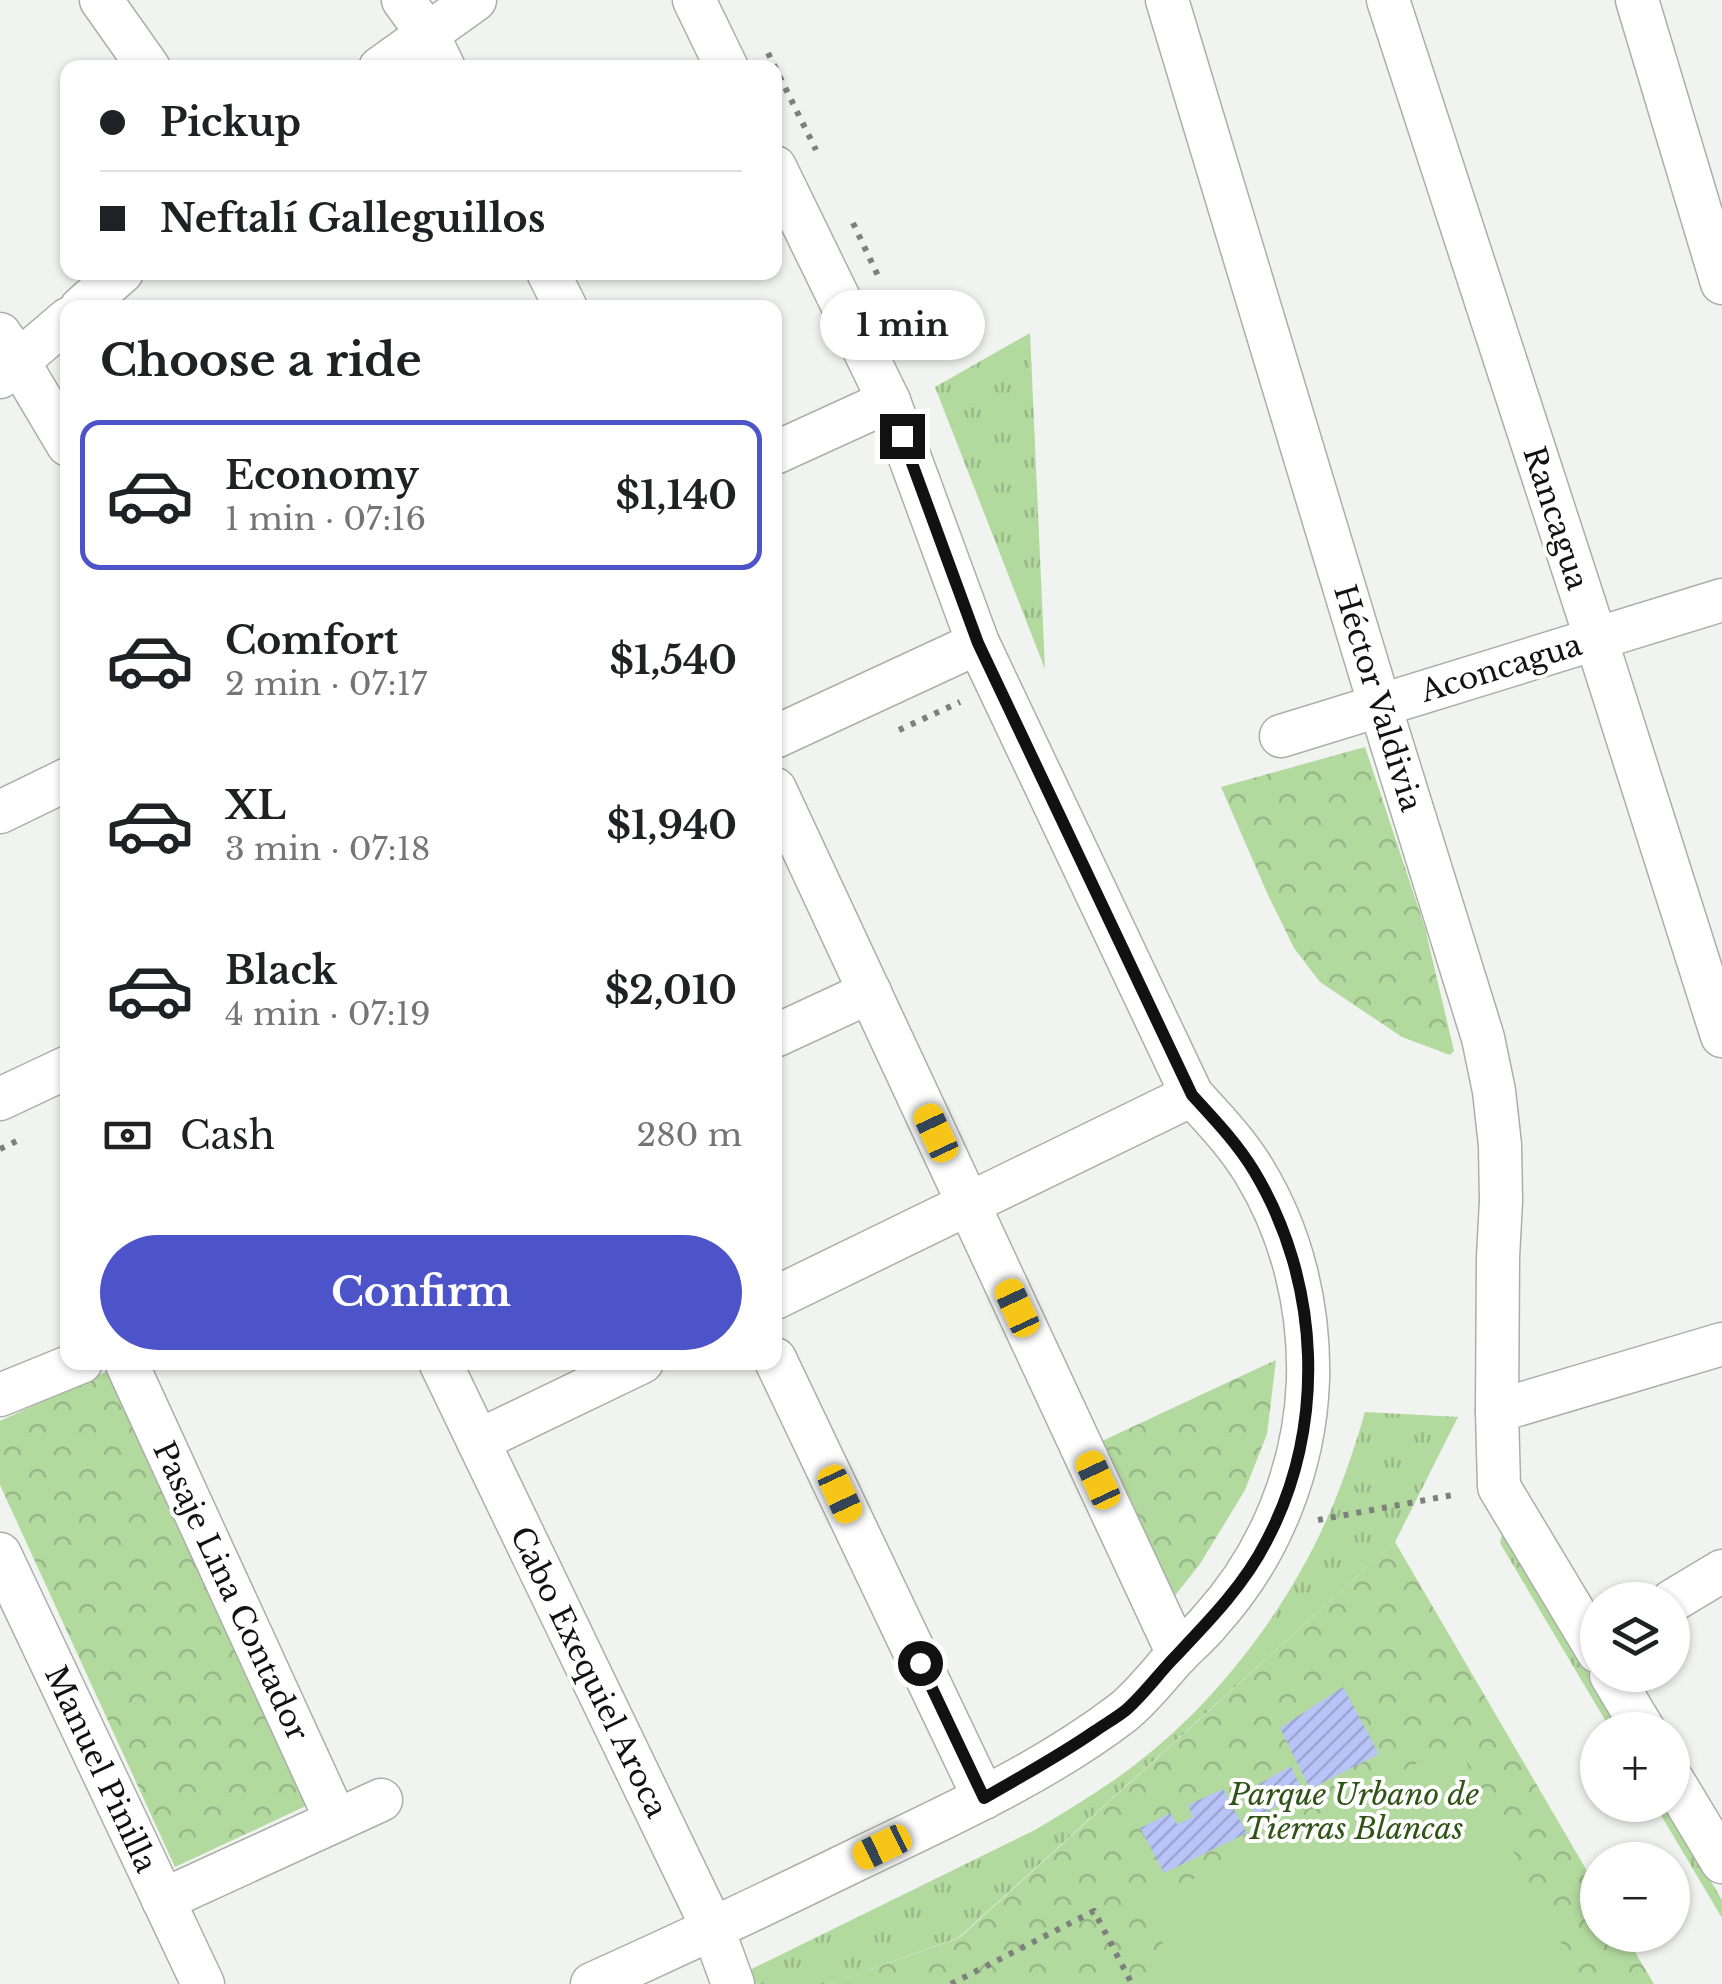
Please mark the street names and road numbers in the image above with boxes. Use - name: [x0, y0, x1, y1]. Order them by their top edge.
- street label: Rancagua: [1515, 442, 1597, 595]
- street label: Héctor Valdivia: [1326, 580, 1430, 816]
- street label: Aconcagua: [1415, 626, 1586, 710]
- street label: Pasaje Lina Contador: [145, 1435, 317, 1747]
- street label: Cabo Exequiel Aroca: [502, 1521, 676, 1824]
- street label: Manuel Pinilla: [37, 1660, 165, 1878]

